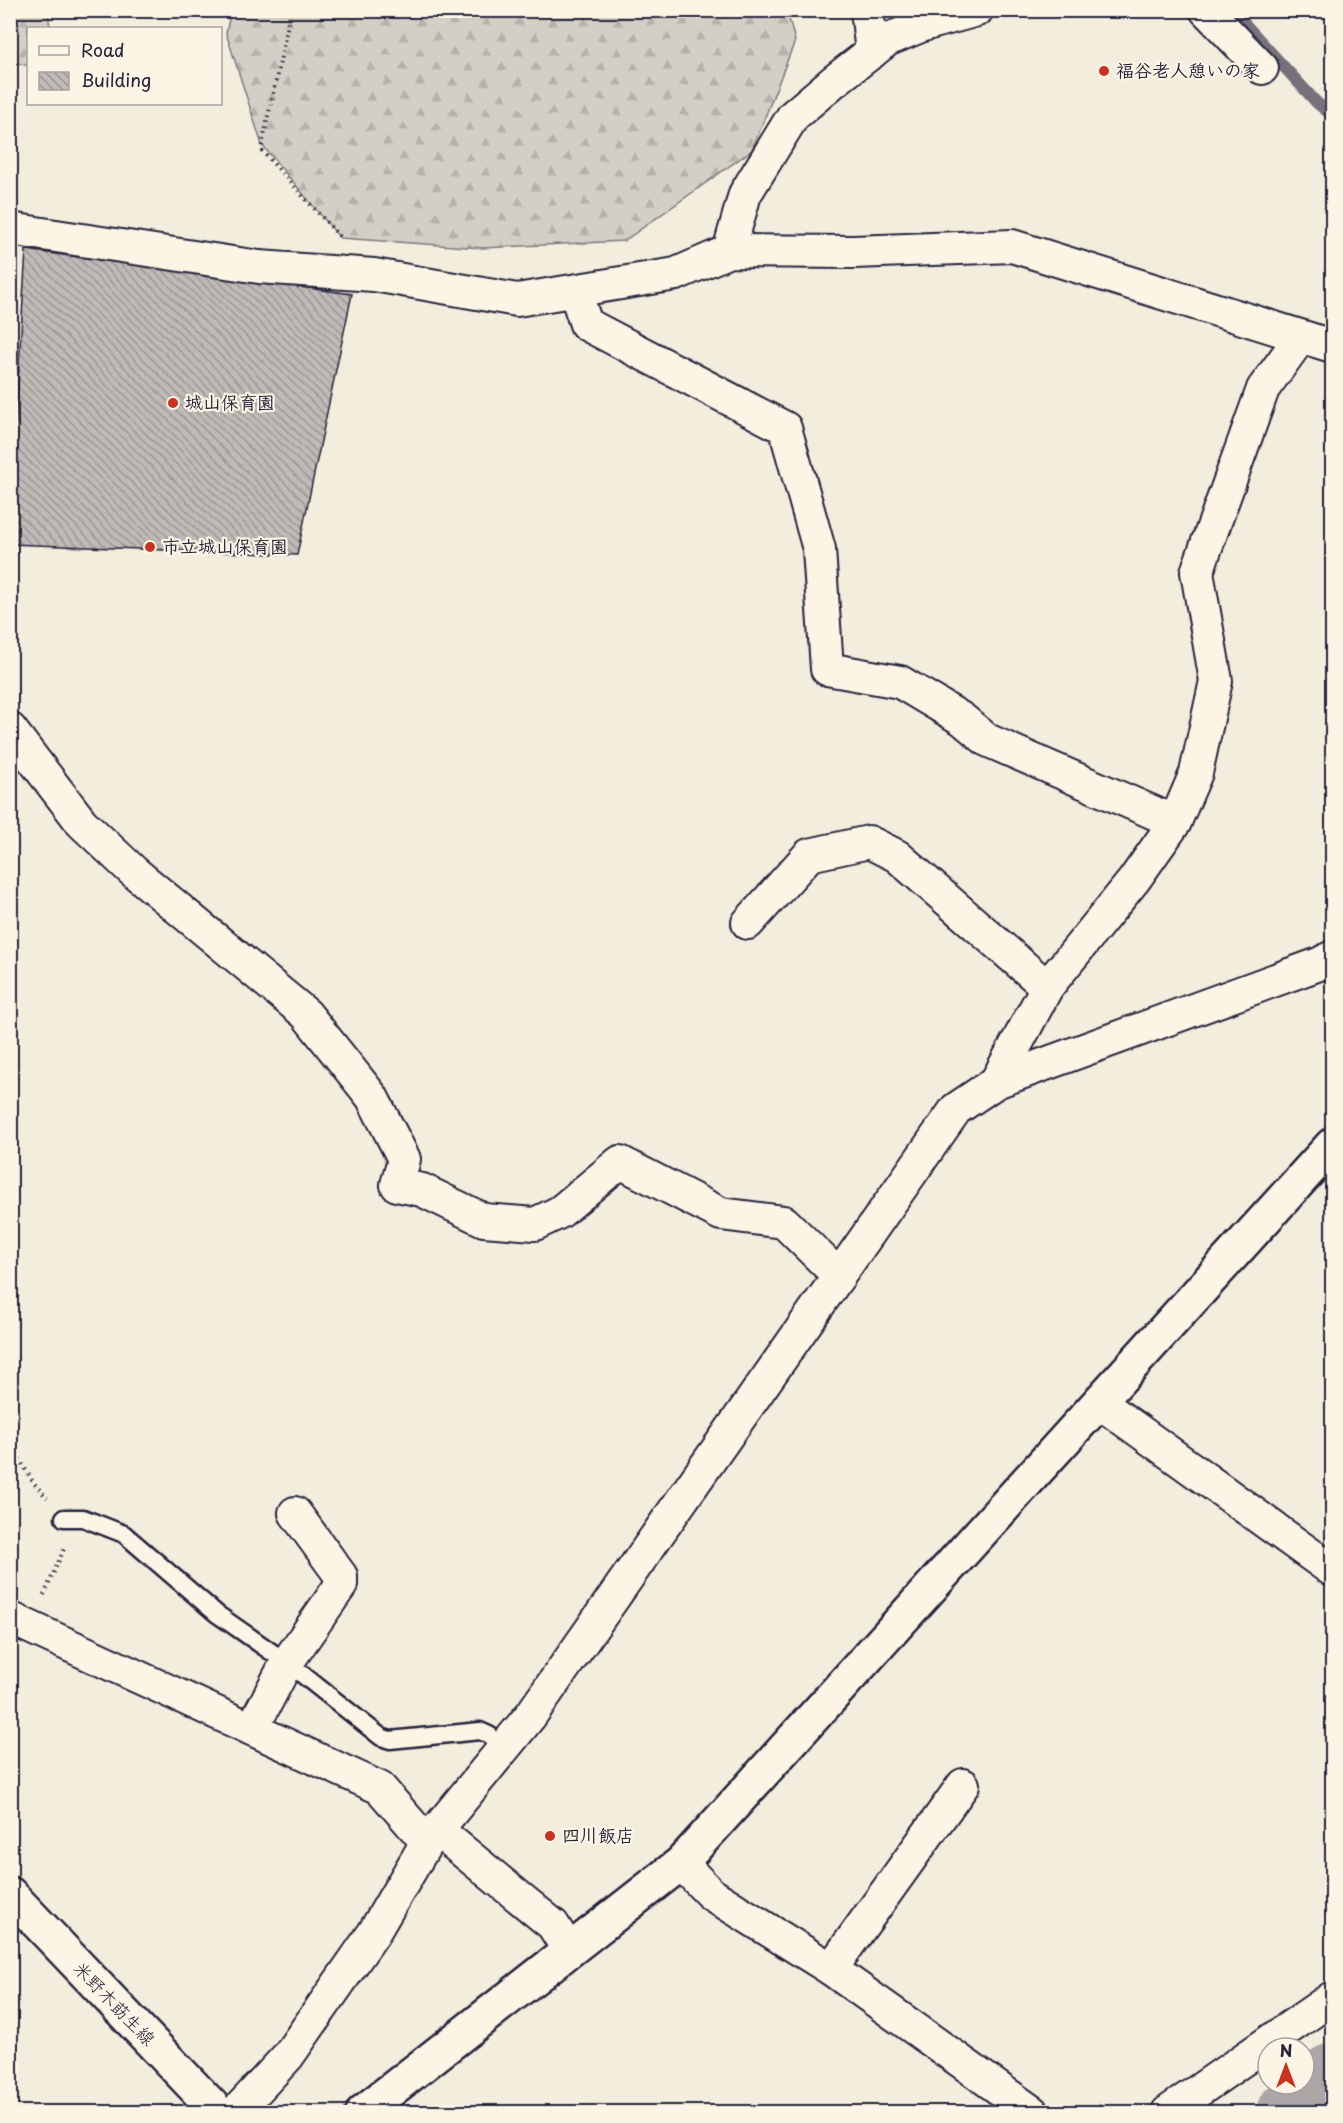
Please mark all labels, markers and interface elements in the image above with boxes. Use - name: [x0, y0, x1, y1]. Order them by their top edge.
- legend: [27, 27, 222, 105]
- text: Road: [81, 36, 125, 63]
- place label: 福谷老人憩いの家: [1116, 56, 1260, 83]
- marker: 福谷老人憩いの家: [1097, 64, 1111, 78]
- text: Building: [81, 66, 151, 93]
- place label: 城山保育園: [185, 388, 275, 415]
- marker: 城山保育園: [166, 396, 180, 410]
- place label: 市立城山保育園: [162, 532, 288, 559]
- marker: 市立城山保育園: [143, 540, 157, 554]
- place label: 四川飯店: [562, 1821, 634, 1848]
- marker: 四川飯店: [543, 1829, 557, 1843]
- street label: 米野木莇生線: [68, 1955, 162, 2051]
- north arrow: [1256, 2036, 1316, 2096]
- text: N: [1280, 2038, 1292, 2062]

